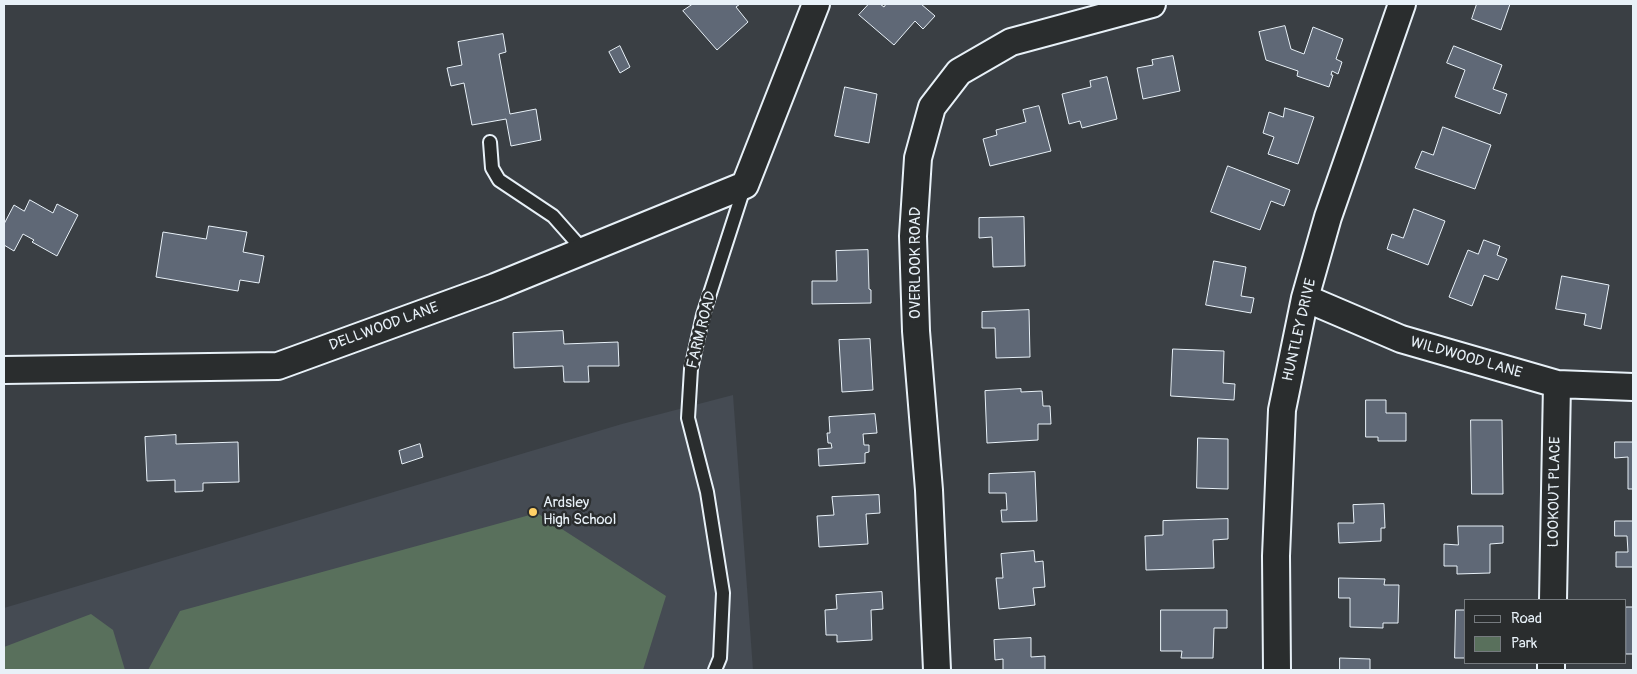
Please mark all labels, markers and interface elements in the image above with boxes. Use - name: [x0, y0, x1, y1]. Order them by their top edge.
- street label: OVERLOOK ROAD: [907, 207, 925, 319]
- street label: HUNTLEY DRIVE: [1279, 277, 1321, 383]
- street label: FARM ROAD: [684, 290, 720, 370]
- street label: DELLWOOD LANE: [327, 299, 441, 355]
- street label: WILDWOOD LANE: [1408, 333, 1524, 383]
- street label: LOOKOUT PLACE: [1545, 436, 1565, 548]
- place label: Ardsley High School: [543, 494, 616, 529]
- marker: Ardsley High School: [527, 506, 539, 518]
- legend: [1464, 599, 1627, 664]
- text: Road: [1511, 609, 1542, 628]
- text: Park: [1511, 634, 1537, 653]

